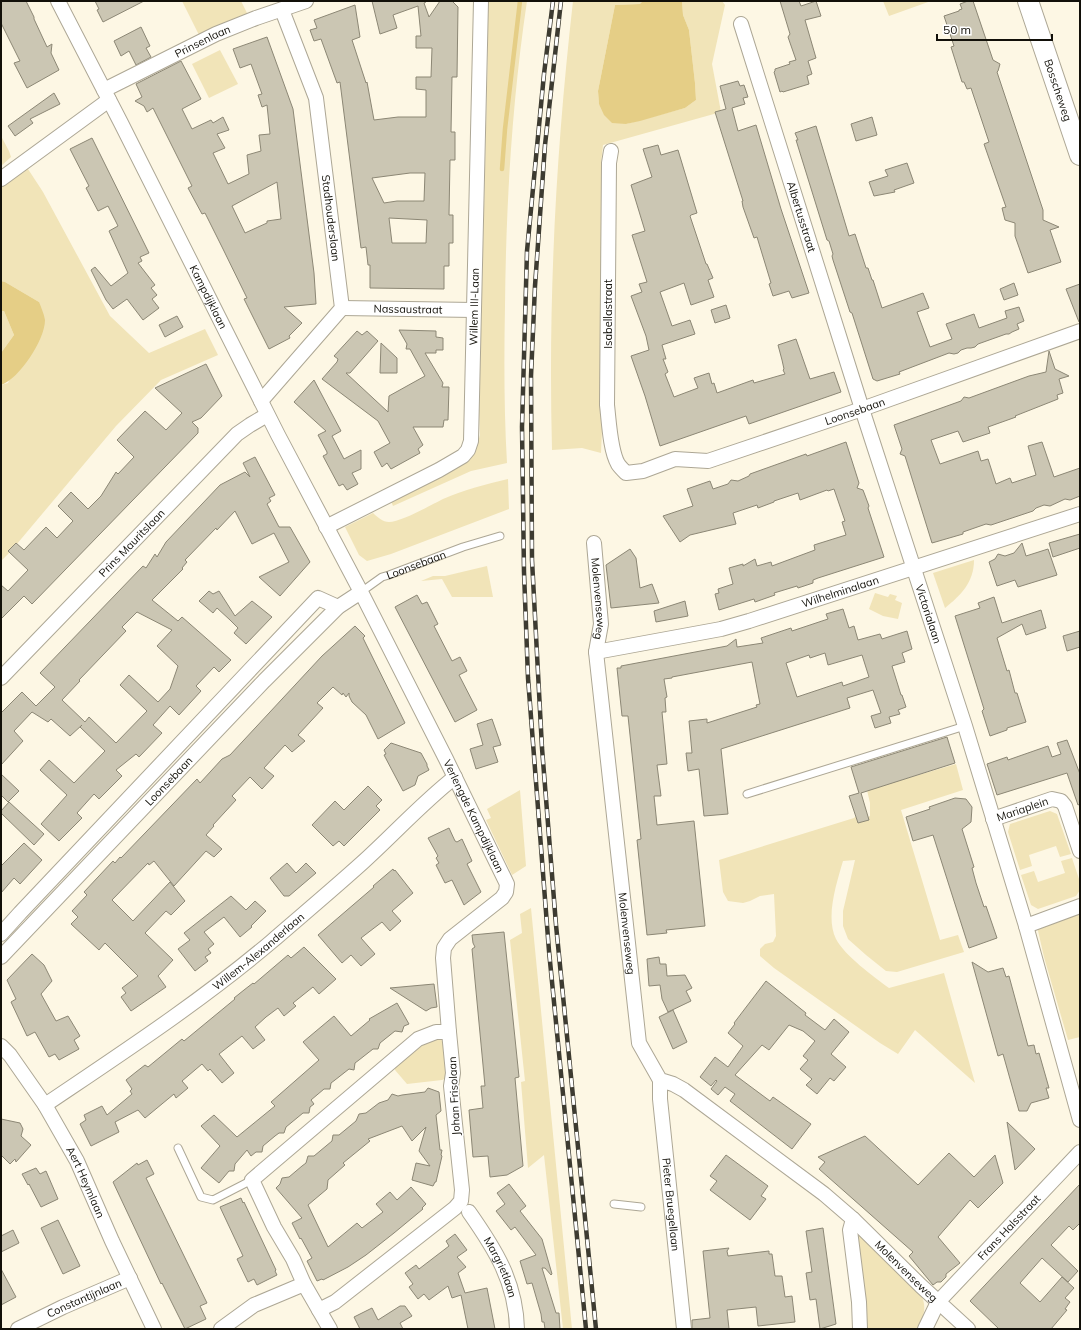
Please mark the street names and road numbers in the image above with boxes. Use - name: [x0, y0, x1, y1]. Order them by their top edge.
- street label: Prinsenlaan: [172, 22, 232, 61]
- street label: Bosscheweg: [1041, 57, 1075, 123]
- street label: Stadhouderslaan: [319, 174, 343, 262]
- street label: Albertusstraat: [784, 180, 819, 254]
- street label: Kampdijklaan: [187, 263, 230, 331]
- street label: Willem III-Laan: [466, 268, 482, 346]
- street label: Isabellastraat: [601, 279, 615, 349]
- street label: Nassaustraat: [373, 301, 443, 317]
- street label: Loonsebaan: [823, 394, 887, 428]
- street label: Prins Mauritslaan: [96, 506, 168, 580]
- street label: Loonsebaan: [384, 547, 448, 582]
- street label: Molenvenseweg: [588, 557, 608, 641]
- street label: Wilhelminalaan: [800, 573, 880, 611]
- street label: Victorialaan: [912, 583, 945, 645]
- street label: Loonsebaan: [142, 754, 195, 809]
- street label: Verlengde Kampdijklaan: [440, 757, 507, 875]
- street label: Mariaplein: [995, 794, 1050, 824]
- street label: Molenvenseweg: [615, 892, 638, 975]
- street label: Willem-Alexanderlaan: [210, 910, 307, 993]
- street label: Johan Frisolaan: [445, 1056, 463, 1136]
- street label: Aert Heymlaan: [63, 1144, 108, 1220]
- street label: Pieter Bruegellaan: [659, 1157, 683, 1252]
- street label: Frans Halsstraat: [975, 1191, 1043, 1263]
- street label: Margrietlaan: [481, 1234, 520, 1299]
- street label: Molenvenseweg: [872, 1237, 941, 1305]
- street label: Constantijnlaan: [45, 1276, 124, 1321]

